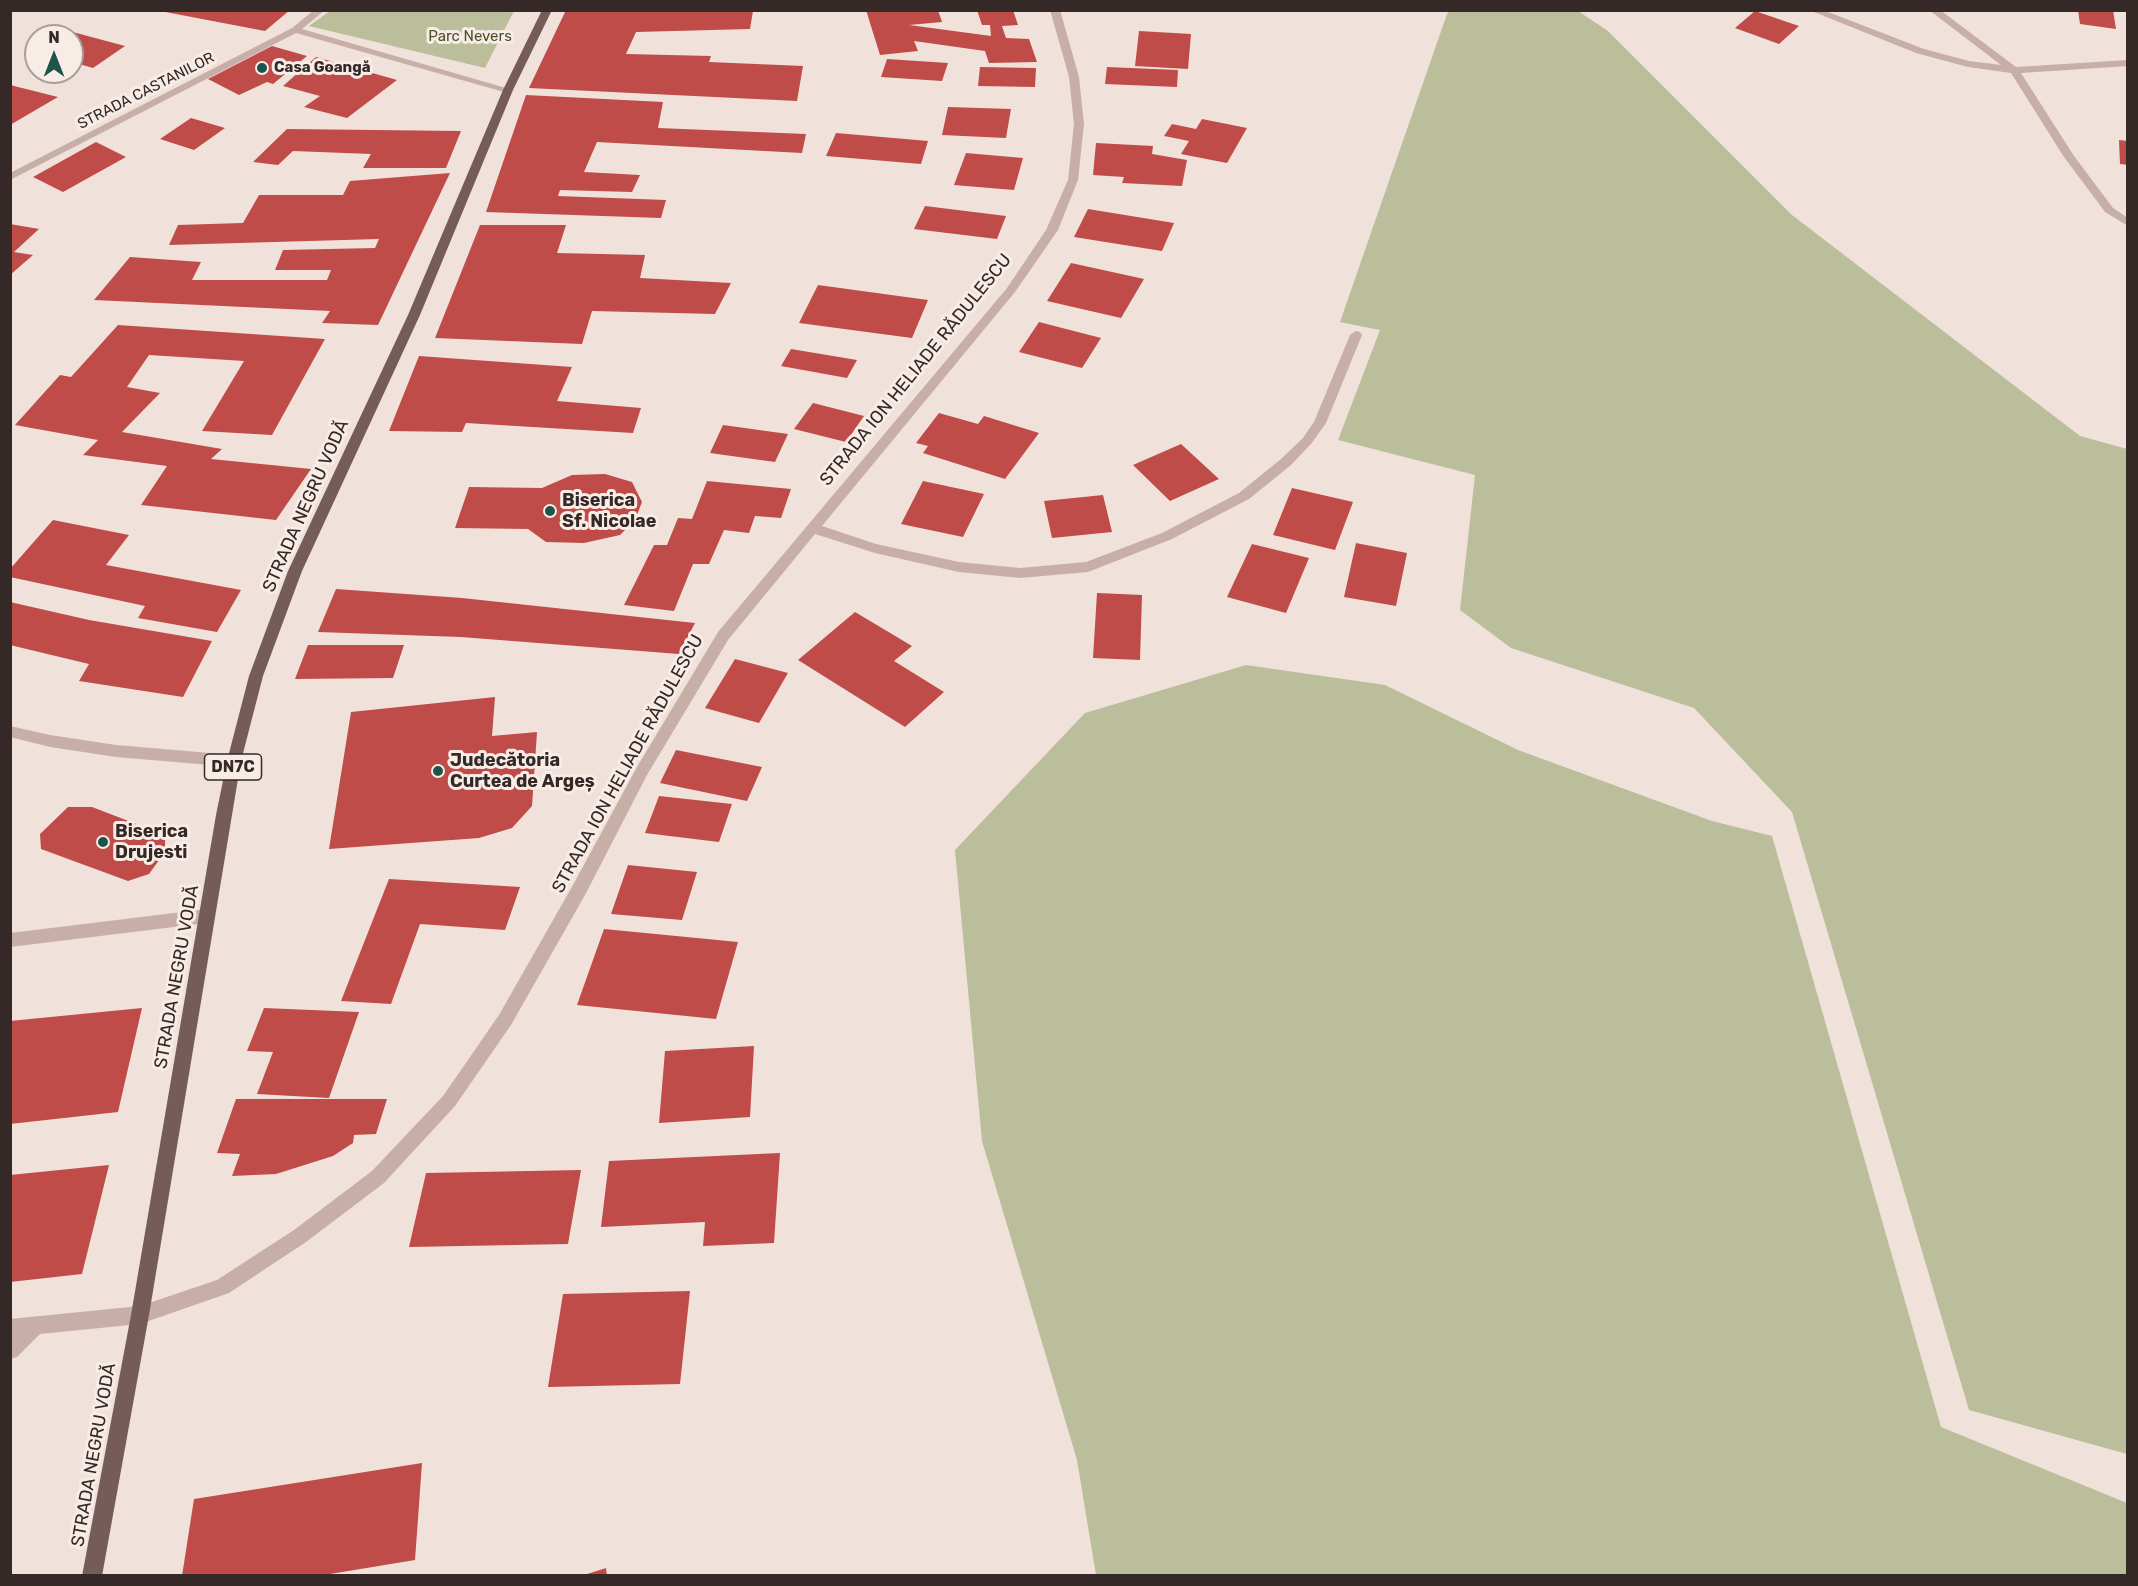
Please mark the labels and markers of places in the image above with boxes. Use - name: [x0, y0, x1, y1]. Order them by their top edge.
- place label: Casa Goangă: [274, 59, 371, 77]
- marker: Casa Goangă: [255, 61, 269, 75]
- place label: Biserica Sf. Nicolae: [562, 490, 656, 532]
- marker: Biserica Sf. Nicolae: [543, 504, 557, 518]
- place label: Judecătoria Curtea de Argeș: [450, 750, 595, 792]
- marker: Judecătoria Curtea de Argeș: [431, 764, 445, 778]
- place label: Biserica Drujesti: [115, 821, 188, 864]
- marker: Biserica Drujesti: [96, 835, 110, 849]

